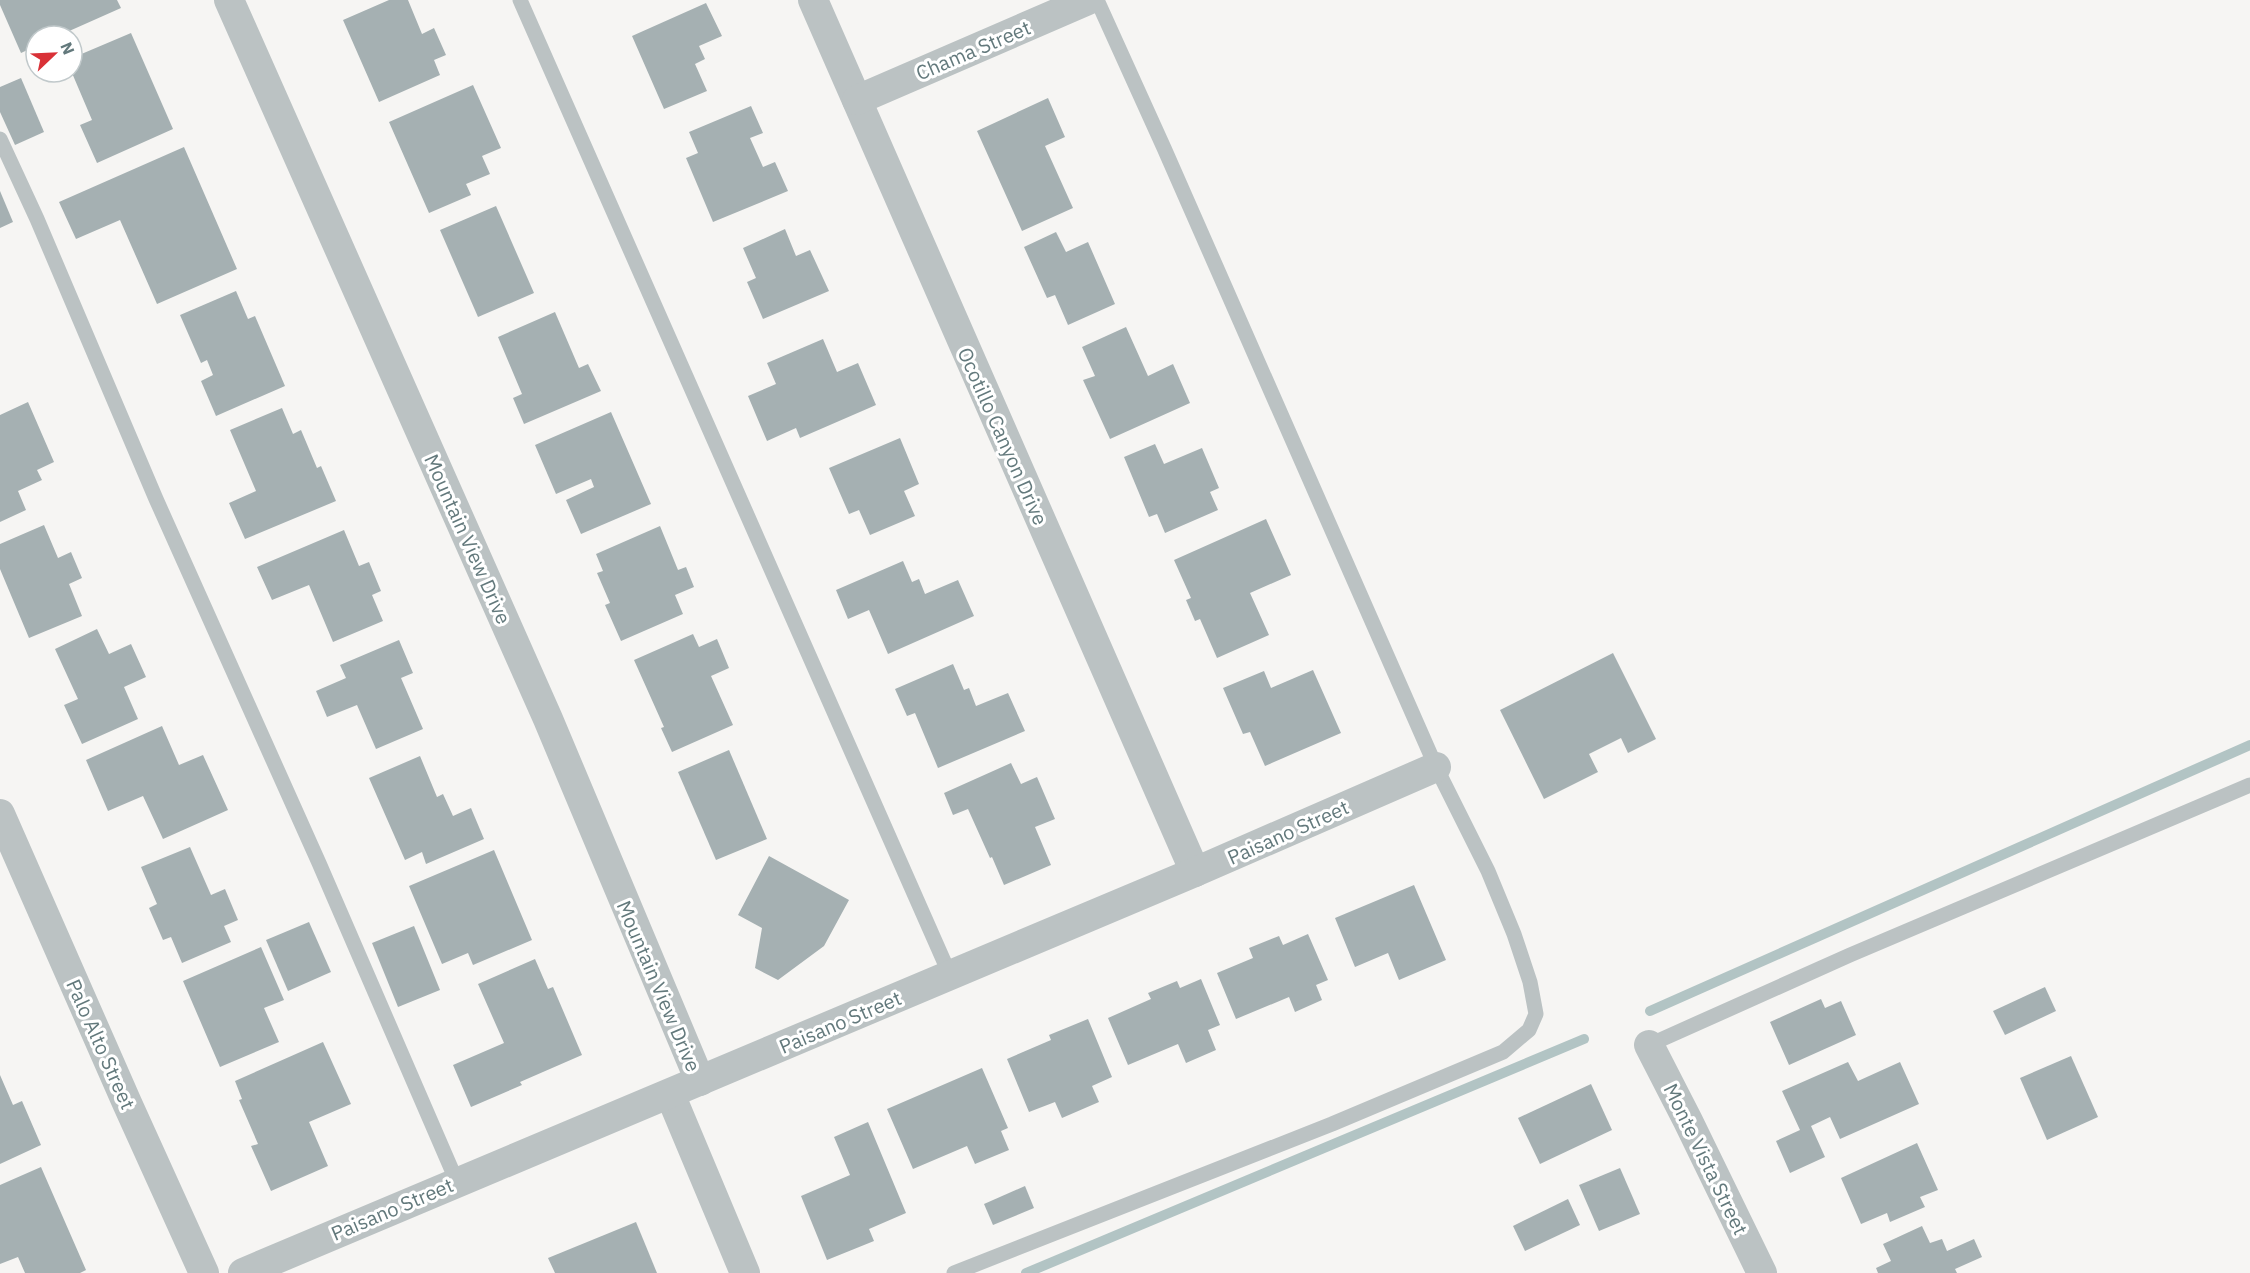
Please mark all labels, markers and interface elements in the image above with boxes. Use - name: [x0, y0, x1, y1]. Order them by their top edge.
- street label: Chama Street: [911, 14, 1035, 86]
- north arrow: [24, 24, 84, 84]
- text: N: [56, 39, 79, 57]
- street label: Ocotillo Canyon Drive: [952, 343, 1054, 529]
- street label: Mountain View Drive: [418, 450, 518, 628]
- street label: Paisano Street: [1223, 793, 1353, 871]
- street label: Mountain View Drive: [611, 896, 707, 1076]
- street label: Palo Alto Street: [60, 975, 142, 1113]
- street label: Paisano Street: [775, 984, 905, 1060]
- street label: Monte Vista Street: [1658, 1079, 1754, 1239]
- street label: Paisano Street: [327, 1171, 457, 1247]

